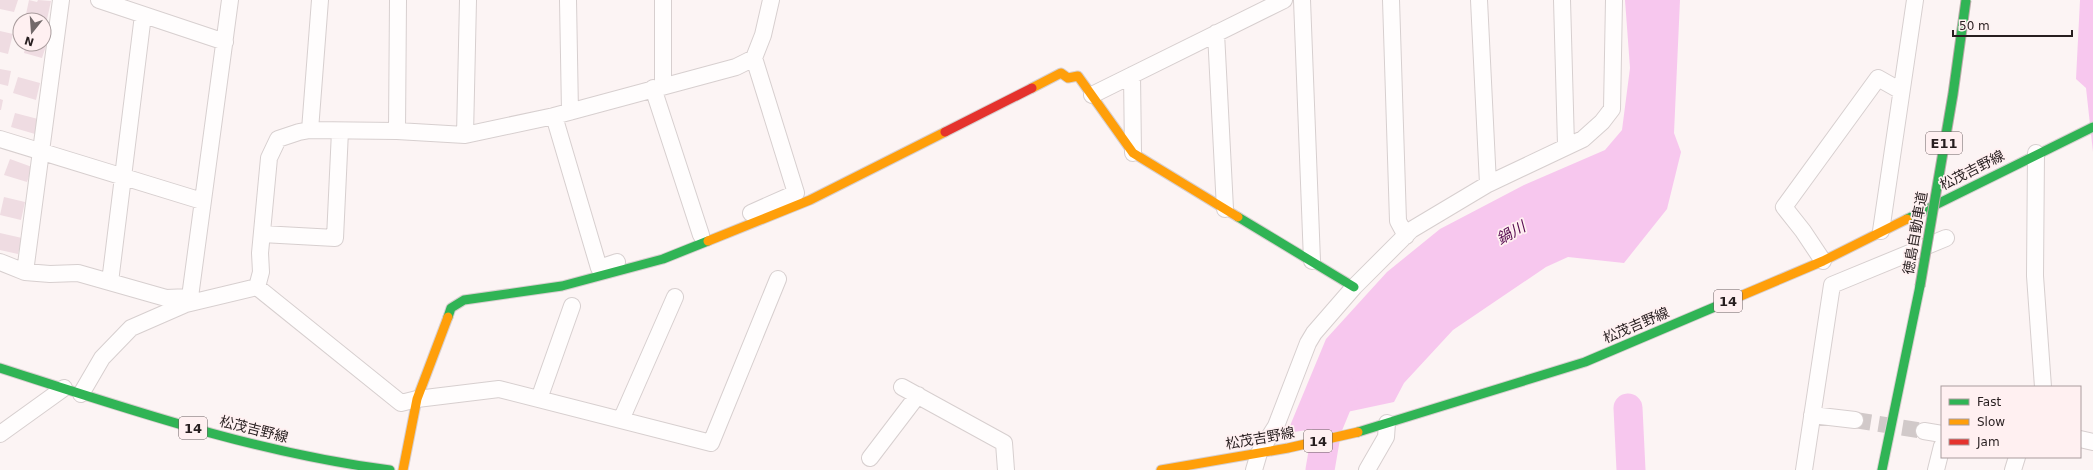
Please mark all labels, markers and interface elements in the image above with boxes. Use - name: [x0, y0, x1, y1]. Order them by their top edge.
- north arrow: [12, 12, 52, 52]
- scale bar: [1953, 12, 2072, 38]
- text: 50 m: [1959, 19, 1990, 33]
- text: N: [23, 34, 36, 49]
- road number: E11: [1926, 132, 1962, 154]
- street label: 松茂吉野線: [1937, 147, 2007, 193]
- street label: 徳島自動車道: [1900, 190, 1930, 276]
- water label: 鍋川: [1494, 217, 1530, 248]
- road number: 14: [1714, 290, 1742, 312]
- street label: 松茂吉野線: [1601, 304, 1671, 346]
- legend: [1941, 386, 2081, 458]
- text: Fast: [1977, 395, 2001, 409]
- street label: 松茂吉野線: [218, 413, 290, 445]
- text: Slow: [1977, 415, 2005, 429]
- road number: 14: [179, 417, 207, 439]
- street label: 松茂吉野線: [1224, 424, 1296, 452]
- road number: 14: [1304, 430, 1332, 452]
- text: Jam: [1976, 435, 2000, 449]

